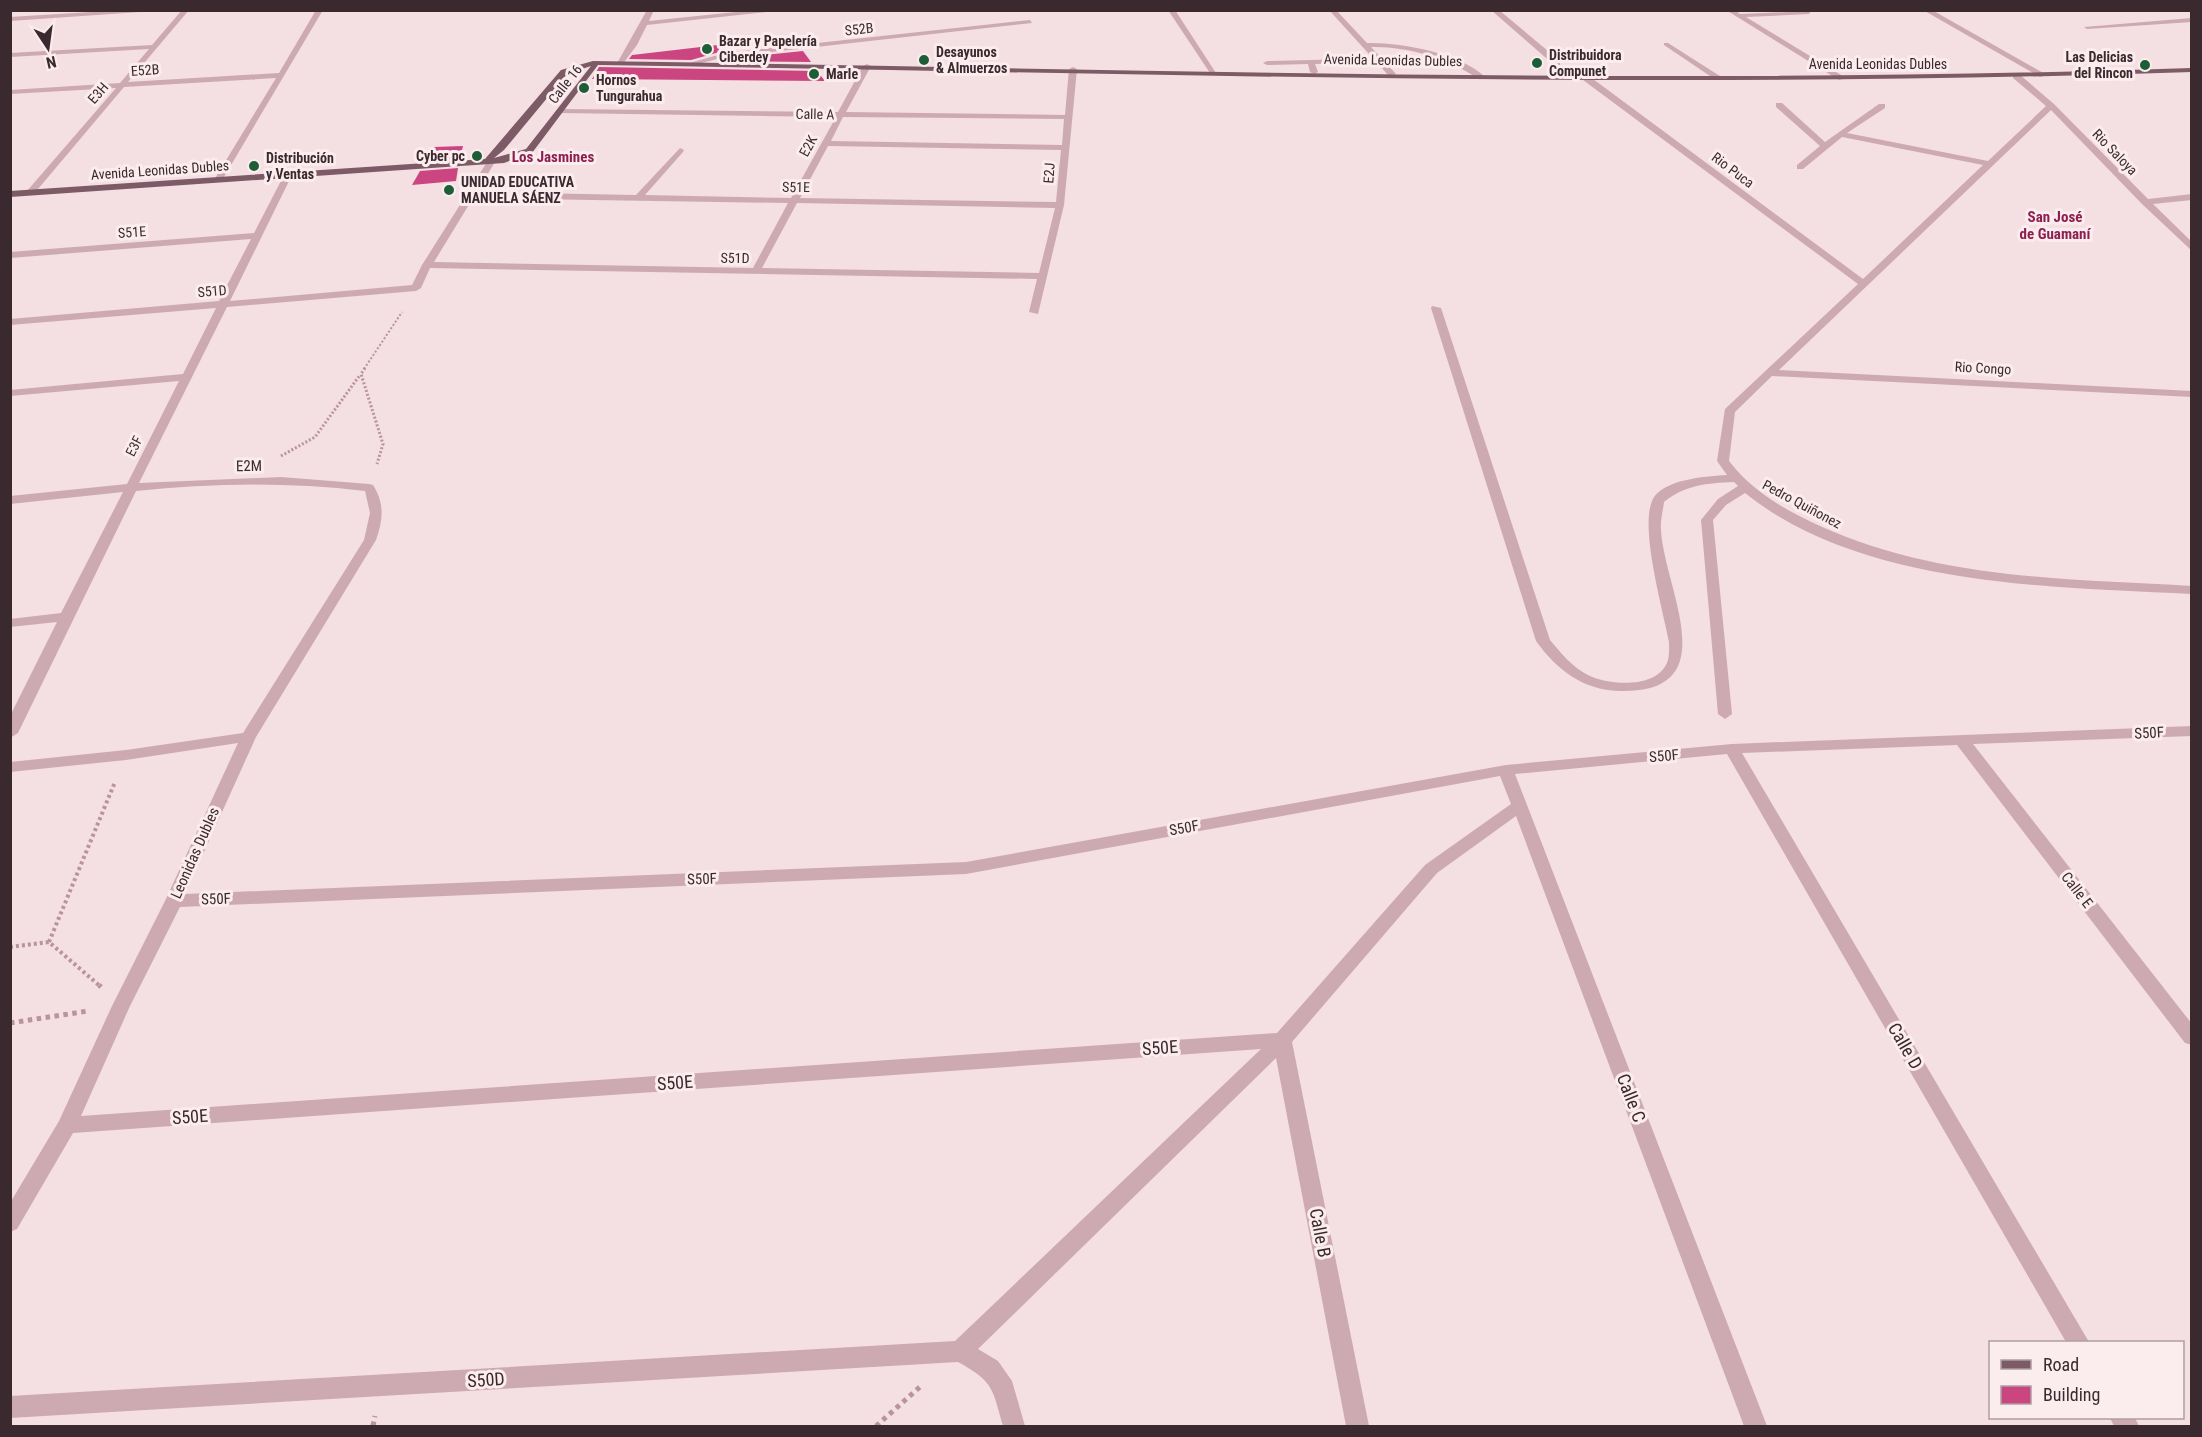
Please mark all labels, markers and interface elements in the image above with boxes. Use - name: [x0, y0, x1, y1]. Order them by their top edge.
- north arrow: [18, 18, 78, 78]
- street label: S52B: [844, 20, 874, 38]
- place label: Bazar y Papelería Ciberdey: [719, 33, 817, 65]
- marker: Bazar y Papelería Ciberdey: [700, 42, 714, 56]
- place label: Desayunos & Almuerzos: [936, 44, 1007, 76]
- place label: Distribuidora Compunet: [1549, 47, 1622, 79]
- place label: Las Delicias del Rincon: [2066, 49, 2133, 81]
- street label: Avenida Leonidas Dubles: [1324, 51, 1462, 69]
- text: N: [44, 52, 58, 72]
- marker: Desayunos & Almuerzos: [917, 53, 931, 67]
- marker: Distribuidora Compunet: [1530, 56, 1544, 70]
- street label: Avenida Leonidas Dubles: [1809, 56, 1947, 72]
- marker: Las Delicias del Rincon: [2138, 58, 2152, 72]
- street label: E52B: [130, 61, 160, 79]
- street label: Calle 16: [545, 61, 585, 107]
- place label: Marle: [826, 66, 858, 82]
- marker: Marle: [807, 67, 821, 81]
- place label: Hornos Tungurahua: [596, 72, 663, 104]
- street label: E3H: [85, 79, 111, 107]
- marker: Hornos Tungurahua: [577, 81, 591, 95]
- street label: Calle A: [795, 106, 835, 122]
- street label: Rio Saloya: [2089, 126, 2141, 178]
- street label: E2K: [796, 132, 820, 159]
- place label: Cyber pc: [416, 148, 466, 164]
- district label: Los Jasmines: [512, 148, 594, 166]
- marker: Cyber pc: [470, 149, 484, 163]
- street label: Rio Puca: [1709, 149, 1757, 191]
- place label: Distribución y Ventas: [266, 150, 334, 182]
- street label: Avenida Leonidas Dubles: [90, 157, 230, 183]
- marker: Distribución y Ventas: [247, 159, 261, 173]
- street label: E2J: [1040, 162, 1058, 184]
- place label: UNIDAD EDUCATIVA MANUELA SÁENZ: [461, 174, 575, 206]
- street label: S51E: [782, 179, 810, 195]
- marker: UNIDAD EDUCATIVA MANUELA SÁENZ: [442, 183, 456, 197]
- district label: San José de Guamaní: [2020, 208, 2091, 243]
- street label: S51E: [117, 223, 147, 241]
- street label: S51D: [720, 250, 750, 266]
- street label: S51D: [197, 282, 227, 300]
- street label: Rio Congo: [1954, 359, 2012, 377]
- street label: E3F: [122, 433, 146, 459]
- street label: E2M: [236, 457, 262, 475]
- street label: Pedro Quiñonez: [1760, 476, 1844, 532]
- street label: S50F: [2134, 723, 2164, 743]
- street label: S50F: [1648, 746, 1680, 766]
- street label: Leonidas Dubles: [167, 805, 223, 901]
- street label: S50F: [1168, 817, 1200, 839]
- street label: Calle E: [2057, 868, 2097, 912]
- street label: S50F: [687, 869, 717, 889]
- street label: S50F: [201, 889, 231, 909]
- street label: Calle D: [1884, 1019, 1927, 1073]
- street label: S50E: [1141, 1036, 1179, 1059]
- street label: S50E: [656, 1071, 694, 1094]
- street label: Calle C: [1613, 1071, 1650, 1125]
- street label: S50E: [171, 1105, 209, 1128]
- street label: Calle B: [1305, 1207, 1336, 1259]
- legend: [1989, 1341, 2184, 1419]
- text: Road: [2043, 1354, 2079, 1375]
- street label: S50D: [467, 1368, 505, 1391]
- text: Building: [2043, 1384, 2100, 1405]

